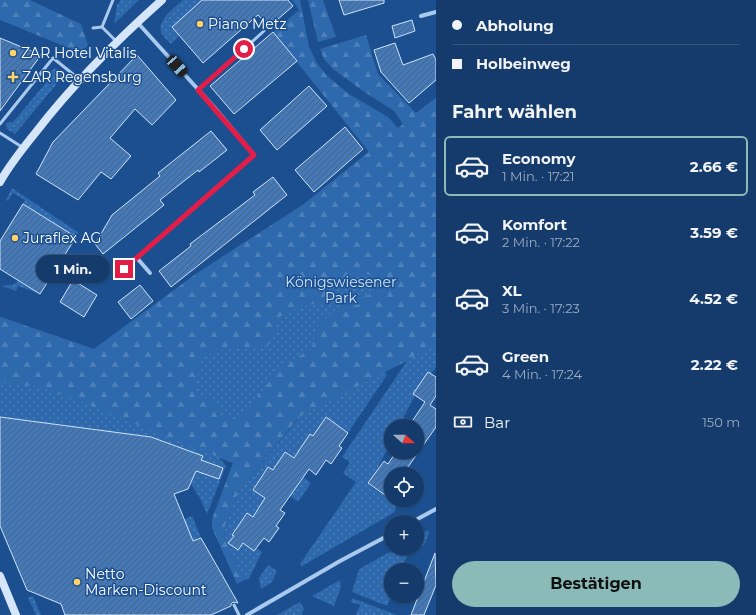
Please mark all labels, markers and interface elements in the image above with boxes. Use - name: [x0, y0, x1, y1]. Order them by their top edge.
- place label: Piano Metz: [208, 15, 287, 33]
- text: Abholung: [476, 16, 554, 35]
- marker: Piano Metz: [195, 19, 205, 29]
- route start: [235, 40, 253, 58]
- place label: ZAR Hotel Vitalis: [21, 44, 137, 62]
- marker: ZAR Hotel Vitalis: [8, 48, 18, 58]
- car: [165, 53, 189, 79]
- text: Holbeinweg: [476, 54, 571, 73]
- place label: ZAR Regensburg: [22, 68, 142, 86]
- marker: ZAR Regensburg: [7, 71, 19, 83]
- text: Fahrt wählen: [452, 101, 577, 123]
- icon: car: [454, 148, 490, 184]
- text: Economy: [502, 149, 575, 168]
- text: 2.66 €: [690, 157, 738, 176]
- text: 1 Min. · 17:21: [502, 168, 575, 184]
- icon: car: [454, 214, 490, 250]
- text: Komfort: [502, 215, 567, 234]
- text: 3.59 €: [690, 223, 738, 242]
- place label: Juraflex AG: [22, 229, 101, 247]
- marker: Juraflex AG: [10, 233, 20, 243]
- text: 2 Min. · 17:22: [502, 234, 580, 250]
- callout: 1 Min.: [36, 255, 110, 283]
- route end: [115, 260, 133, 278]
- text: 1 Min.: [54, 261, 92, 277]
- park label: Königswiesener Park: [285, 273, 397, 307]
- icon: car: [454, 280, 490, 316]
- text: XL: [502, 281, 521, 300]
- text: 4.52 €: [689, 289, 738, 308]
- text: 3 Min. · 17:23: [502, 300, 580, 316]
- icon: car: [454, 346, 490, 382]
- text: Green: [502, 347, 549, 366]
- text: 2.22 €: [691, 355, 738, 374]
- text: 4 Min. · 17:24: [502, 366, 582, 382]
- icon: cash: [452, 411, 474, 433]
- text: Bar: [484, 413, 510, 432]
- text: 150 m: [702, 414, 740, 430]
- north arrow: [384, 419, 424, 459]
- map controls: [384, 419, 424, 603]
- button: locate: [384, 467, 424, 507]
- button: +: [384, 515, 424, 555]
- button: Bestätigen: [452, 561, 740, 607]
- button: −: [384, 563, 424, 603]
- place label: Netto Marken-Discount: [85, 565, 207, 599]
- marker: Netto Marken-Discount: [72, 577, 82, 587]

